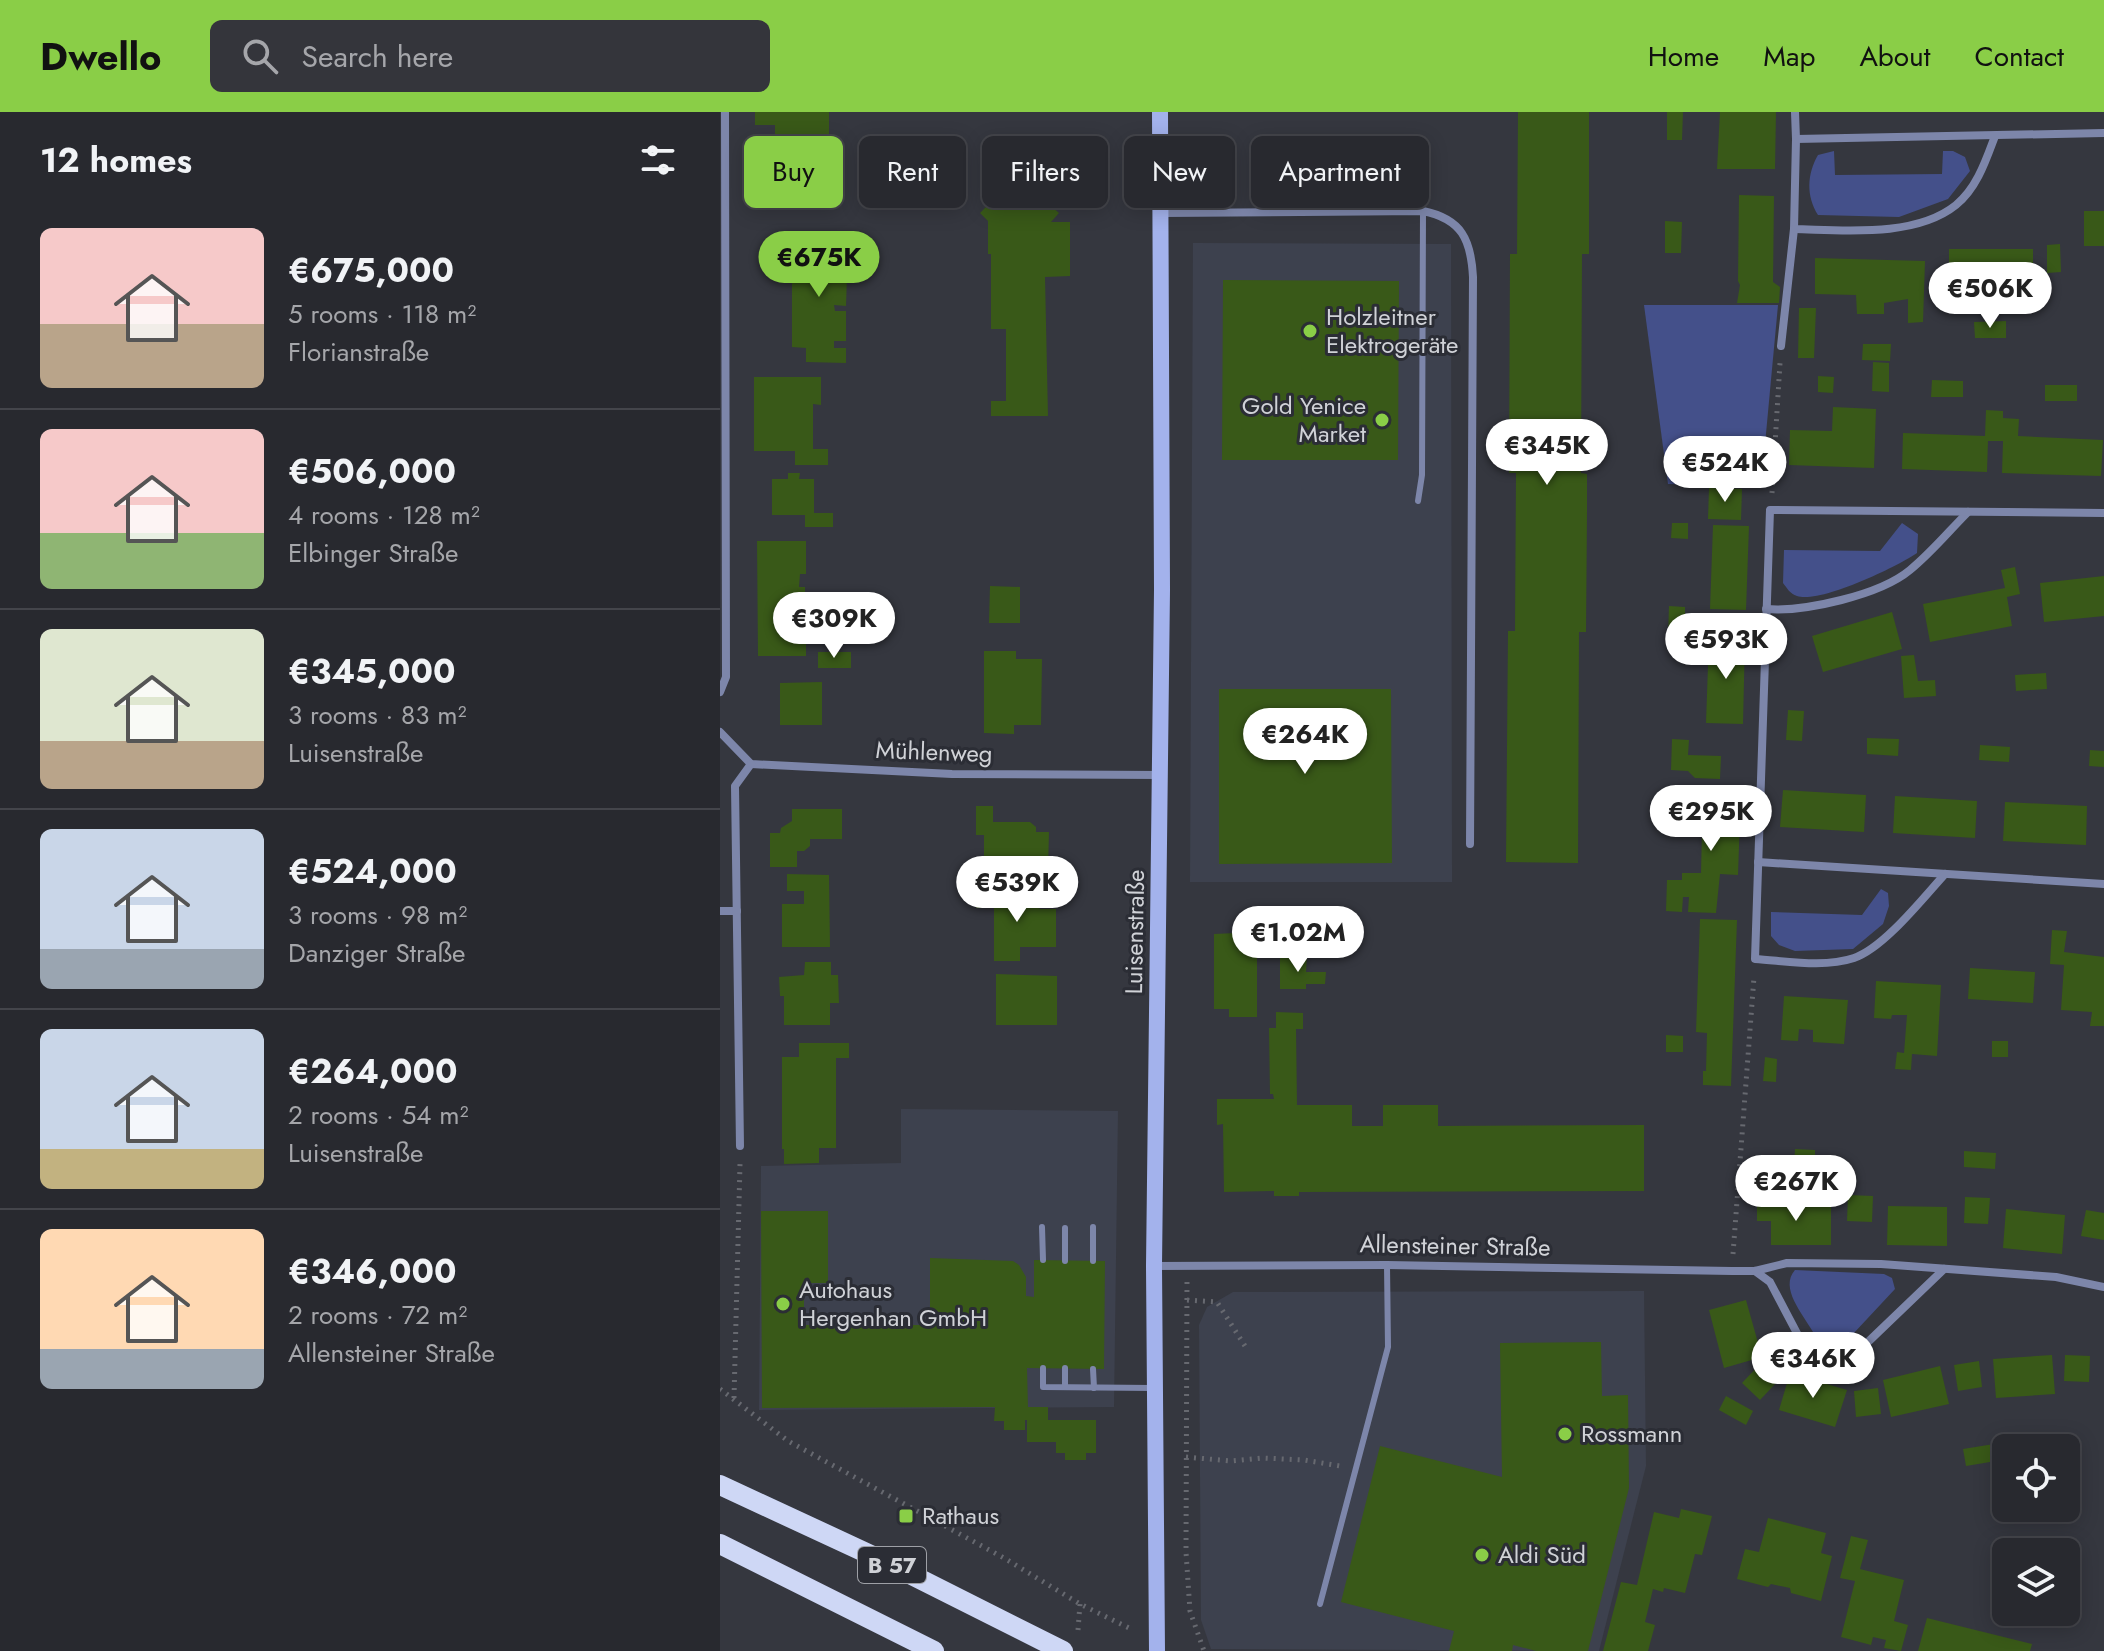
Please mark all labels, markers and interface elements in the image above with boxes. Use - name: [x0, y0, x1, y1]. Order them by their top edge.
- search box: [210, 20, 770, 92]
- text: Dwello: [40, 29, 162, 84]
- icon: search: [238, 34, 282, 78]
- text: Search here: [302, 35, 453, 78]
- text: Home: [1648, 36, 1719, 77]
- text: Map: [1763, 36, 1815, 77]
- text: About: [1859, 36, 1931, 77]
- text: Contact: [1975, 36, 2064, 77]
- text: 12 homes: [40, 136, 192, 185]
- chip: Buy: [744, 136, 843, 208]
- chip: Rent: [859, 136, 966, 208]
- chip: Filters: [982, 136, 1108, 208]
- chip: New: [1124, 136, 1235, 208]
- chip: Apartment: [1251, 136, 1429, 208]
- icon: filters: [636, 138, 680, 182]
- pin: €675K: [763, 231, 875, 299]
- text: €675K: [776, 238, 862, 276]
- text: €675,000: [288, 246, 454, 295]
- icon: home: [104, 260, 200, 356]
- pin: €506K: [1934, 262, 2046, 330]
- text: €506K: [1947, 269, 2033, 307]
- text: 5 rooms · 118 m²: [288, 295, 476, 333]
- place label: Holzleitner Elektrogeräte: [1326, 299, 1458, 362]
- marker: Holzleitner Elektrogeräte: [1301, 322, 1319, 340]
- text: Florianstraße: [288, 333, 429, 371]
- place label: Gold Yenice Market: [1242, 388, 1366, 451]
- marker: Gold Yenice Market: [1373, 411, 1391, 429]
- pin: €345K: [1491, 419, 1603, 487]
- text: €345K: [1504, 426, 1590, 464]
- pin: €524K: [1669, 436, 1781, 504]
- text: €524K: [1681, 443, 1769, 481]
- text: €506,000: [288, 447, 456, 496]
- icon: home: [104, 461, 200, 557]
- text: 4 rooms · 128 m²: [288, 496, 480, 534]
- text: Elbinger Straße: [288, 534, 458, 572]
- pin: €309K: [778, 592, 890, 660]
- text: €309K: [791, 599, 877, 637]
- pin: €593K: [1670, 613, 1782, 681]
- text: €593K: [1683, 620, 1769, 658]
- text: €345,000: [288, 647, 456, 696]
- icon: home: [104, 661, 200, 757]
- text: 3 rooms · 83 m²: [288, 696, 467, 734]
- pin: €264K: [1249, 708, 1361, 776]
- text: €264K: [1261, 715, 1349, 753]
- street label: Mühlenweg: [875, 732, 993, 771]
- text: Luisenstraße: [288, 734, 423, 772]
- pin: €295K: [1655, 785, 1767, 853]
- text: €295K: [1668, 792, 1754, 830]
- text: €524,000: [288, 847, 457, 896]
- pin: €539K: [961, 856, 1073, 924]
- icon: home: [104, 861, 200, 957]
- text: €539K: [974, 863, 1060, 901]
- street label: Luisenstraße: [1116, 869, 1153, 995]
- text: 3 rooms · 98 m²: [288, 896, 467, 934]
- pin: €1.02M: [1233, 906, 1363, 974]
- text: €1.02M: [1250, 913, 1346, 951]
- text: Danziger Straße: [288, 934, 465, 972]
- text: €264,000: [288, 1047, 458, 1096]
- icon: home: [104, 1061, 200, 1157]
- text: 2 rooms · 54 m²: [288, 1096, 469, 1134]
- text: Luisenstraße: [288, 1134, 423, 1172]
- pin: €267K: [1740, 1155, 1852, 1223]
- text: €267K: [1753, 1162, 1839, 1200]
- street label: Allensteiner Straße: [1359, 1226, 1551, 1265]
- text: €346,000: [288, 1247, 456, 1296]
- icon: home: [104, 1261, 200, 1357]
- place label: Autohaus Hergenhan GmbH: [799, 1272, 987, 1335]
- marker: Autohaus Hergenhan GmbH: [774, 1295, 792, 1313]
- text: 2 rooms · 72 m²: [288, 1296, 467, 1334]
- pin: €346K: [1757, 1332, 1869, 1400]
- text: Allensteiner Straße: [288, 1334, 495, 1372]
- text: €346K: [1770, 1339, 1856, 1377]
- place label: Rossmann: [1581, 1416, 1682, 1451]
- marker: Rossmann: [1556, 1425, 1574, 1443]
- map controls: [1992, 1434, 2080, 1626]
- button: locate: [1992, 1434, 2080, 1522]
- place label: Rathaus: [922, 1498, 999, 1533]
- marker: Rathaus: [897, 1507, 915, 1525]
- place label: Aldi Süd: [1498, 1537, 1586, 1572]
- button: layers: [1992, 1538, 2080, 1626]
- marker: Aldi Süd: [1473, 1546, 1491, 1564]
- road number: B 57: [858, 1547, 926, 1583]

